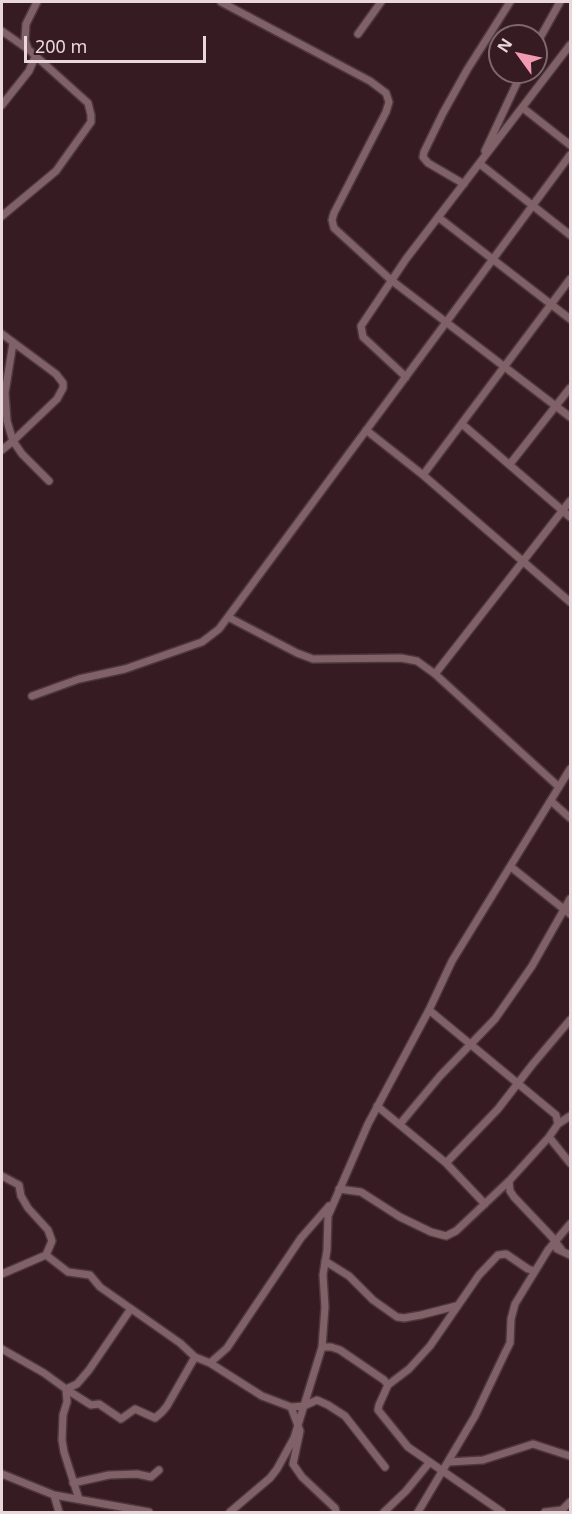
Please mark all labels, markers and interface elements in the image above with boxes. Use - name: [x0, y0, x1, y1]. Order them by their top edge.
- scale bar: [27, 24, 208, 62]
- north arrow: [488, 24, 548, 84]
- text: 200 m: [35, 34, 87, 58]
- text: N: [492, 34, 517, 57]

